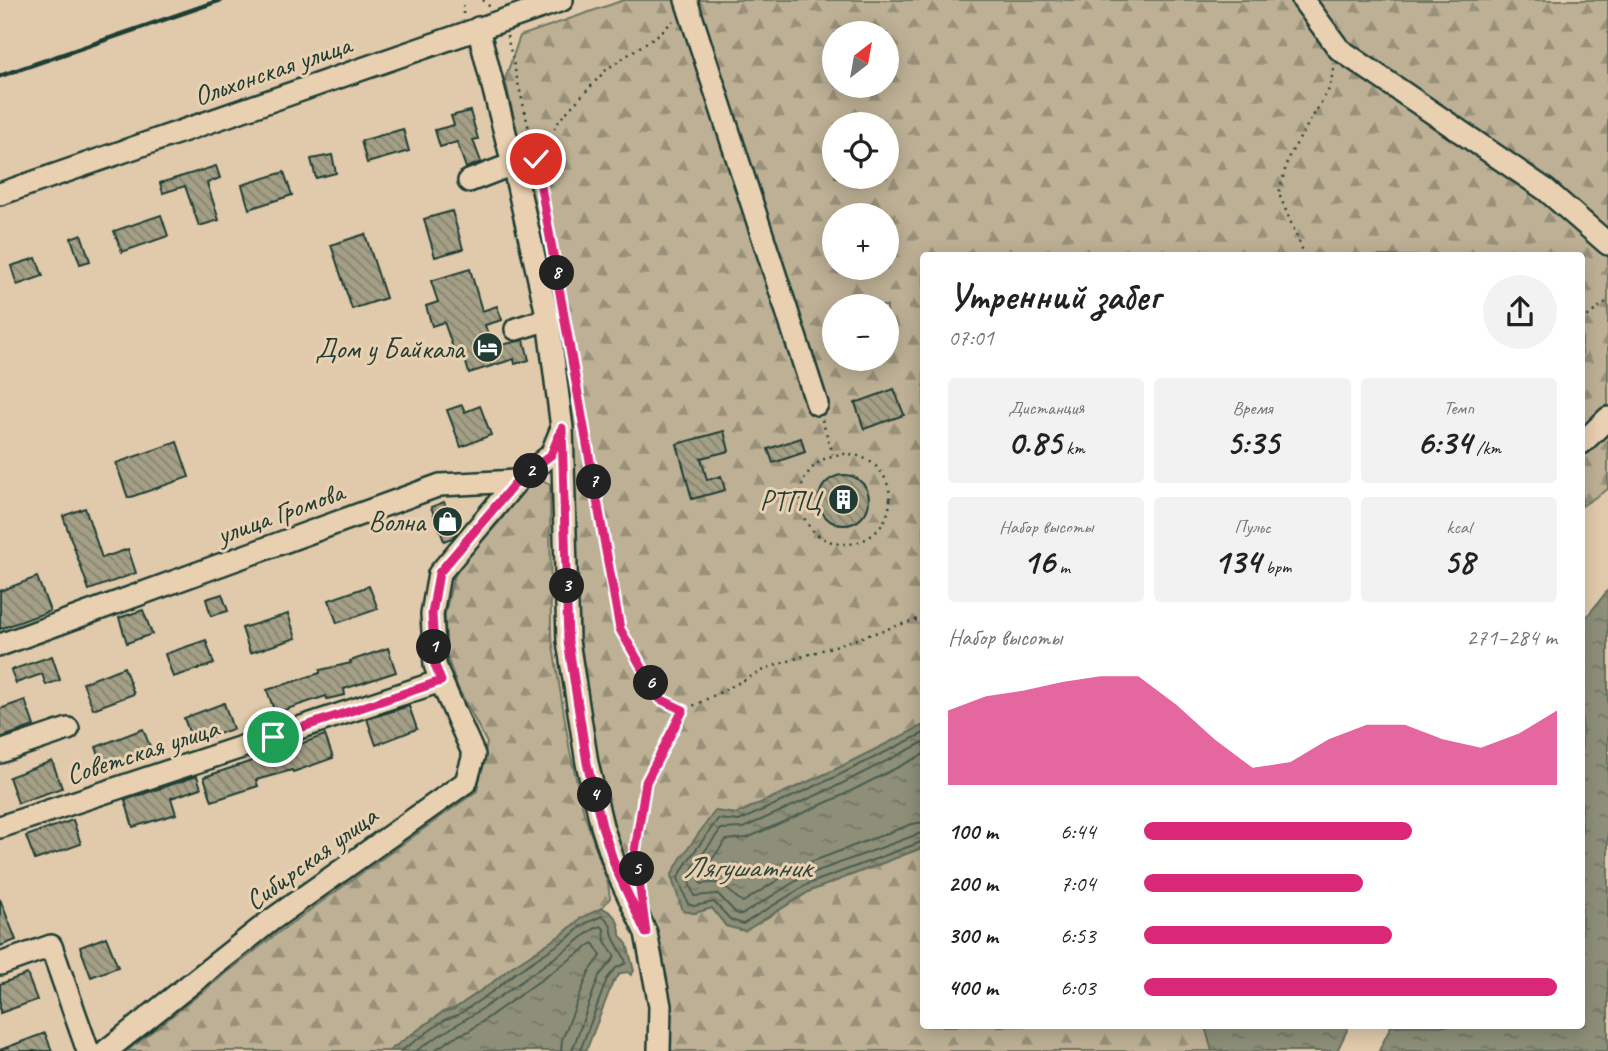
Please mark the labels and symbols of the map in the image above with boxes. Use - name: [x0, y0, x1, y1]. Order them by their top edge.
- north arrow: [822, 21, 900, 98]
- street label: Ольхонская улица: [189, 26, 358, 113]
- pin: [506, 129, 566, 189]
- pin: 8: [540, 256, 574, 290]
- place label: Дом у Байкала: [315, 331, 466, 366]
- hotel icon: Дом у Байкала: [470, 331, 504, 365]
- pin: 2: [514, 454, 548, 489]
- pin: 7: [576, 464, 612, 500]
- street label: улица Громова: [210, 473, 351, 553]
- place label: РТПЦ: [760, 483, 824, 518]
- building icon: РТПЦ: [827, 483, 861, 517]
- place label: Волна: [368, 504, 427, 539]
- shop icon: Волна: [431, 504, 465, 538]
- pin: 3: [550, 568, 584, 604]
- pin: 1: [416, 630, 452, 664]
- pin: 6: [634, 666, 668, 700]
- pin: [243, 707, 303, 767]
- street label: Советская улица: [61, 709, 224, 792]
- pin: 4: [578, 778, 612, 812]
- street label: Сибирская улица: [238, 797, 385, 918]
- water label: Лягушатник: [683, 848, 816, 886]
- pin: 5: [620, 852, 654, 886]

